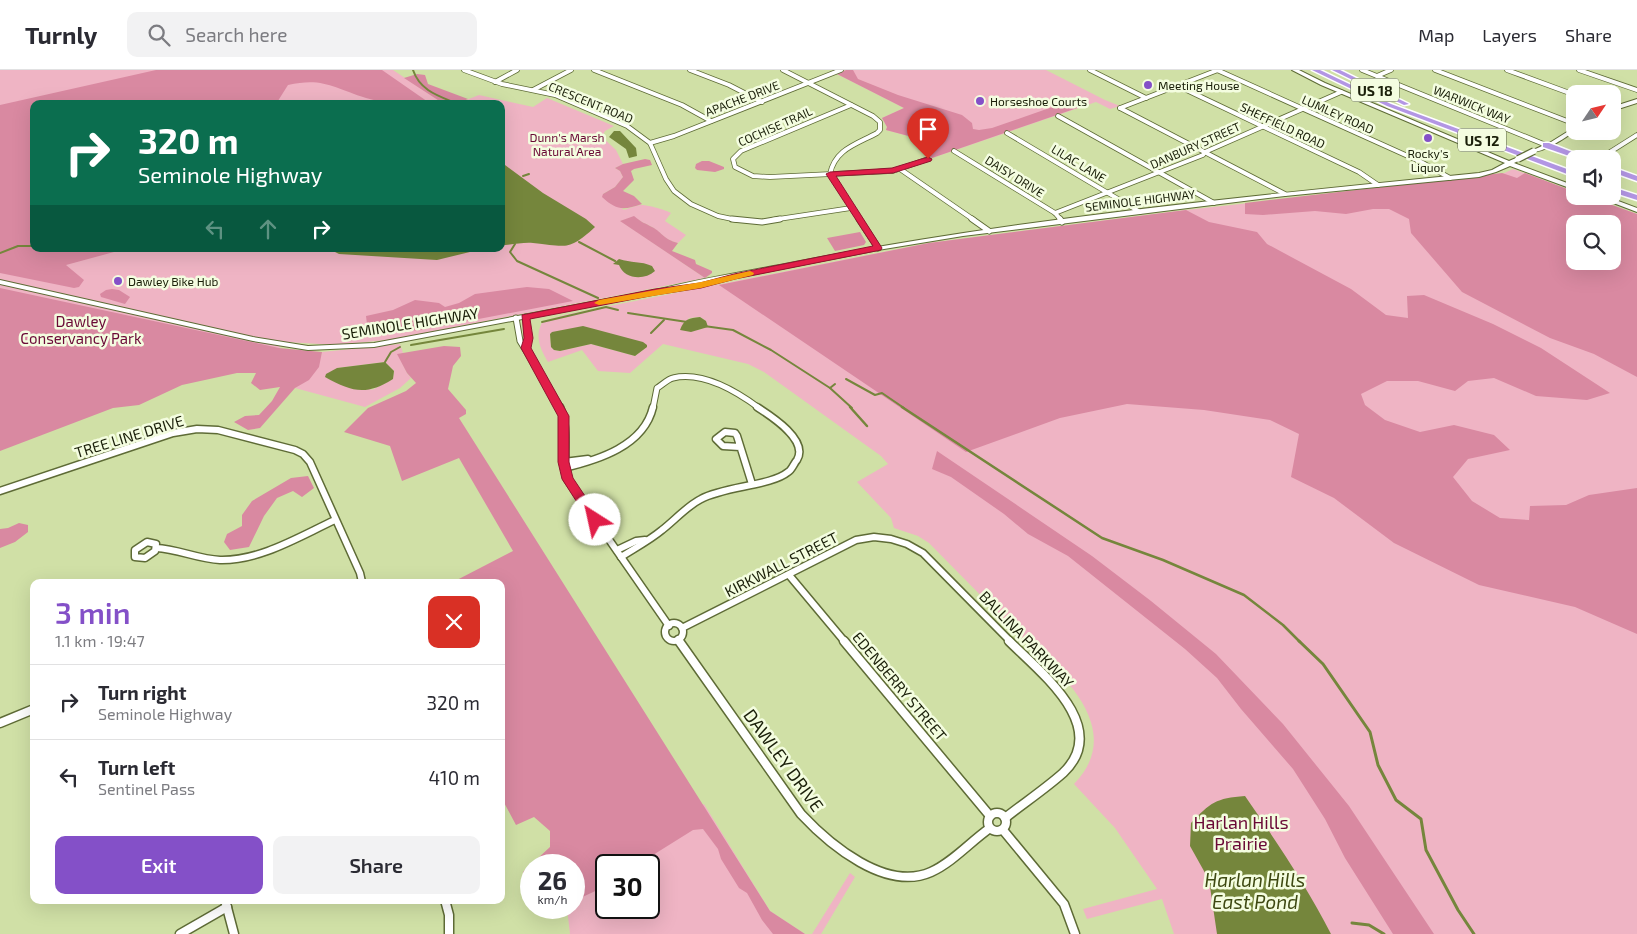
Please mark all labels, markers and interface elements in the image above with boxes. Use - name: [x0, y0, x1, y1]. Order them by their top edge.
- search box: [127, 12, 477, 57]
- text: Turnly: [25, 20, 97, 49]
- icon: search: [145, 21, 173, 49]
- text: Search here: [185, 23, 287, 46]
- text: Map: [1418, 24, 1454, 46]
- text: Layers: [1482, 24, 1537, 46]
- text: Share: [1565, 24, 1612, 46]
- street label: APACHE DRIVE: [703, 77, 781, 119]
- place label: Meeting House: [1158, 78, 1240, 92]
- road number: US 18: [1351, 78, 1399, 102]
- street label: CRESCENT ROAD: [547, 79, 635, 125]
- marker: Meeting House: [1142, 79, 1154, 91]
- street label: WARWICK WAY: [1432, 82, 1513, 126]
- north arrow: [1566, 85, 1621, 140]
- map controls: [1566, 85, 1621, 270]
- street label: LUMLEY ROAD: [1300, 92, 1376, 136]
- place label: Horseshoe Courts: [990, 94, 1087, 108]
- marker: Horseshoe Courts: [974, 95, 986, 107]
- street label: SHEFFIELD ROAD: [1238, 99, 1328, 151]
- street label: COCHISE TRAIL: [736, 103, 814, 149]
- pin: [907, 108, 949, 159]
- icon: arrive: [914, 115, 942, 143]
- text: 320 m: [138, 119, 239, 161]
- street label: DANBURY STREET: [1148, 119, 1242, 171]
- icon: right: [55, 120, 120, 185]
- road number: US 12: [1458, 128, 1506, 152]
- park label: Dunn's Marsh Natural Area: [530, 130, 604, 158]
- marker: Rocky's Liquor: [1422, 132, 1434, 144]
- street label: LILAC LANE: [1049, 141, 1109, 185]
- place label: Rocky's Liquor: [1407, 146, 1449, 174]
- button: sound: [1566, 150, 1621, 205]
- street label: DAISY DRIVE: [983, 152, 1047, 200]
- text: Seminole Highway: [138, 161, 322, 187]
- street label: SEMINOLE HIGHWAY: [1084, 186, 1196, 214]
- icon: left: [201, 215, 229, 243]
- icon: ahead: [254, 215, 282, 243]
- icon: right: [307, 215, 335, 243]
- button: search: [1566, 215, 1621, 270]
- place label: Dawley Bike Hub: [128, 274, 218, 288]
- marker: Dawley Bike Hub: [112, 275, 124, 287]
- street label: SEMINOLE HIGHWAY: [340, 303, 480, 343]
- park label: Dawley Conservancy Park: [20, 312, 142, 347]
- street label: TREE LINE DRIVE: [72, 411, 186, 461]
- position arrow: [568, 493, 620, 545]
- street label: KIRKWALL STREET: [721, 528, 841, 600]
- street label: BALLINA PARKWAY: [976, 587, 1078, 691]
- text: 3 min: [55, 594, 131, 630]
- button: close: [428, 596, 480, 648]
- street label: EDENBERRY STREET: [849, 628, 951, 744]
- text: 1.1 km · 19:47: [55, 631, 145, 650]
- text: Turn right: [98, 681, 186, 704]
- icon: right: [55, 688, 83, 716]
- text: 320 m: [426, 691, 480, 714]
- text: Seminole Highway: [98, 704, 232, 723]
- street label: DAWLEY DRIVE: [739, 704, 829, 816]
- text: Turn left: [98, 756, 175, 779]
- icon: left: [55, 763, 83, 791]
- text: 410 m: [428, 766, 480, 789]
- text: Sentinel Pass: [98, 779, 195, 798]
- park label: Harlan Hills Prairie: [1193, 811, 1289, 854]
- button: Exit: [55, 836, 263, 894]
- button: Share: [273, 836, 480, 894]
- speed limit sign: 30: [595, 854, 660, 919]
- text: 26: [538, 865, 567, 895]
- water label: Harlan Hills East Pond: [1205, 868, 1305, 913]
- text: km/h: [538, 892, 567, 906]

